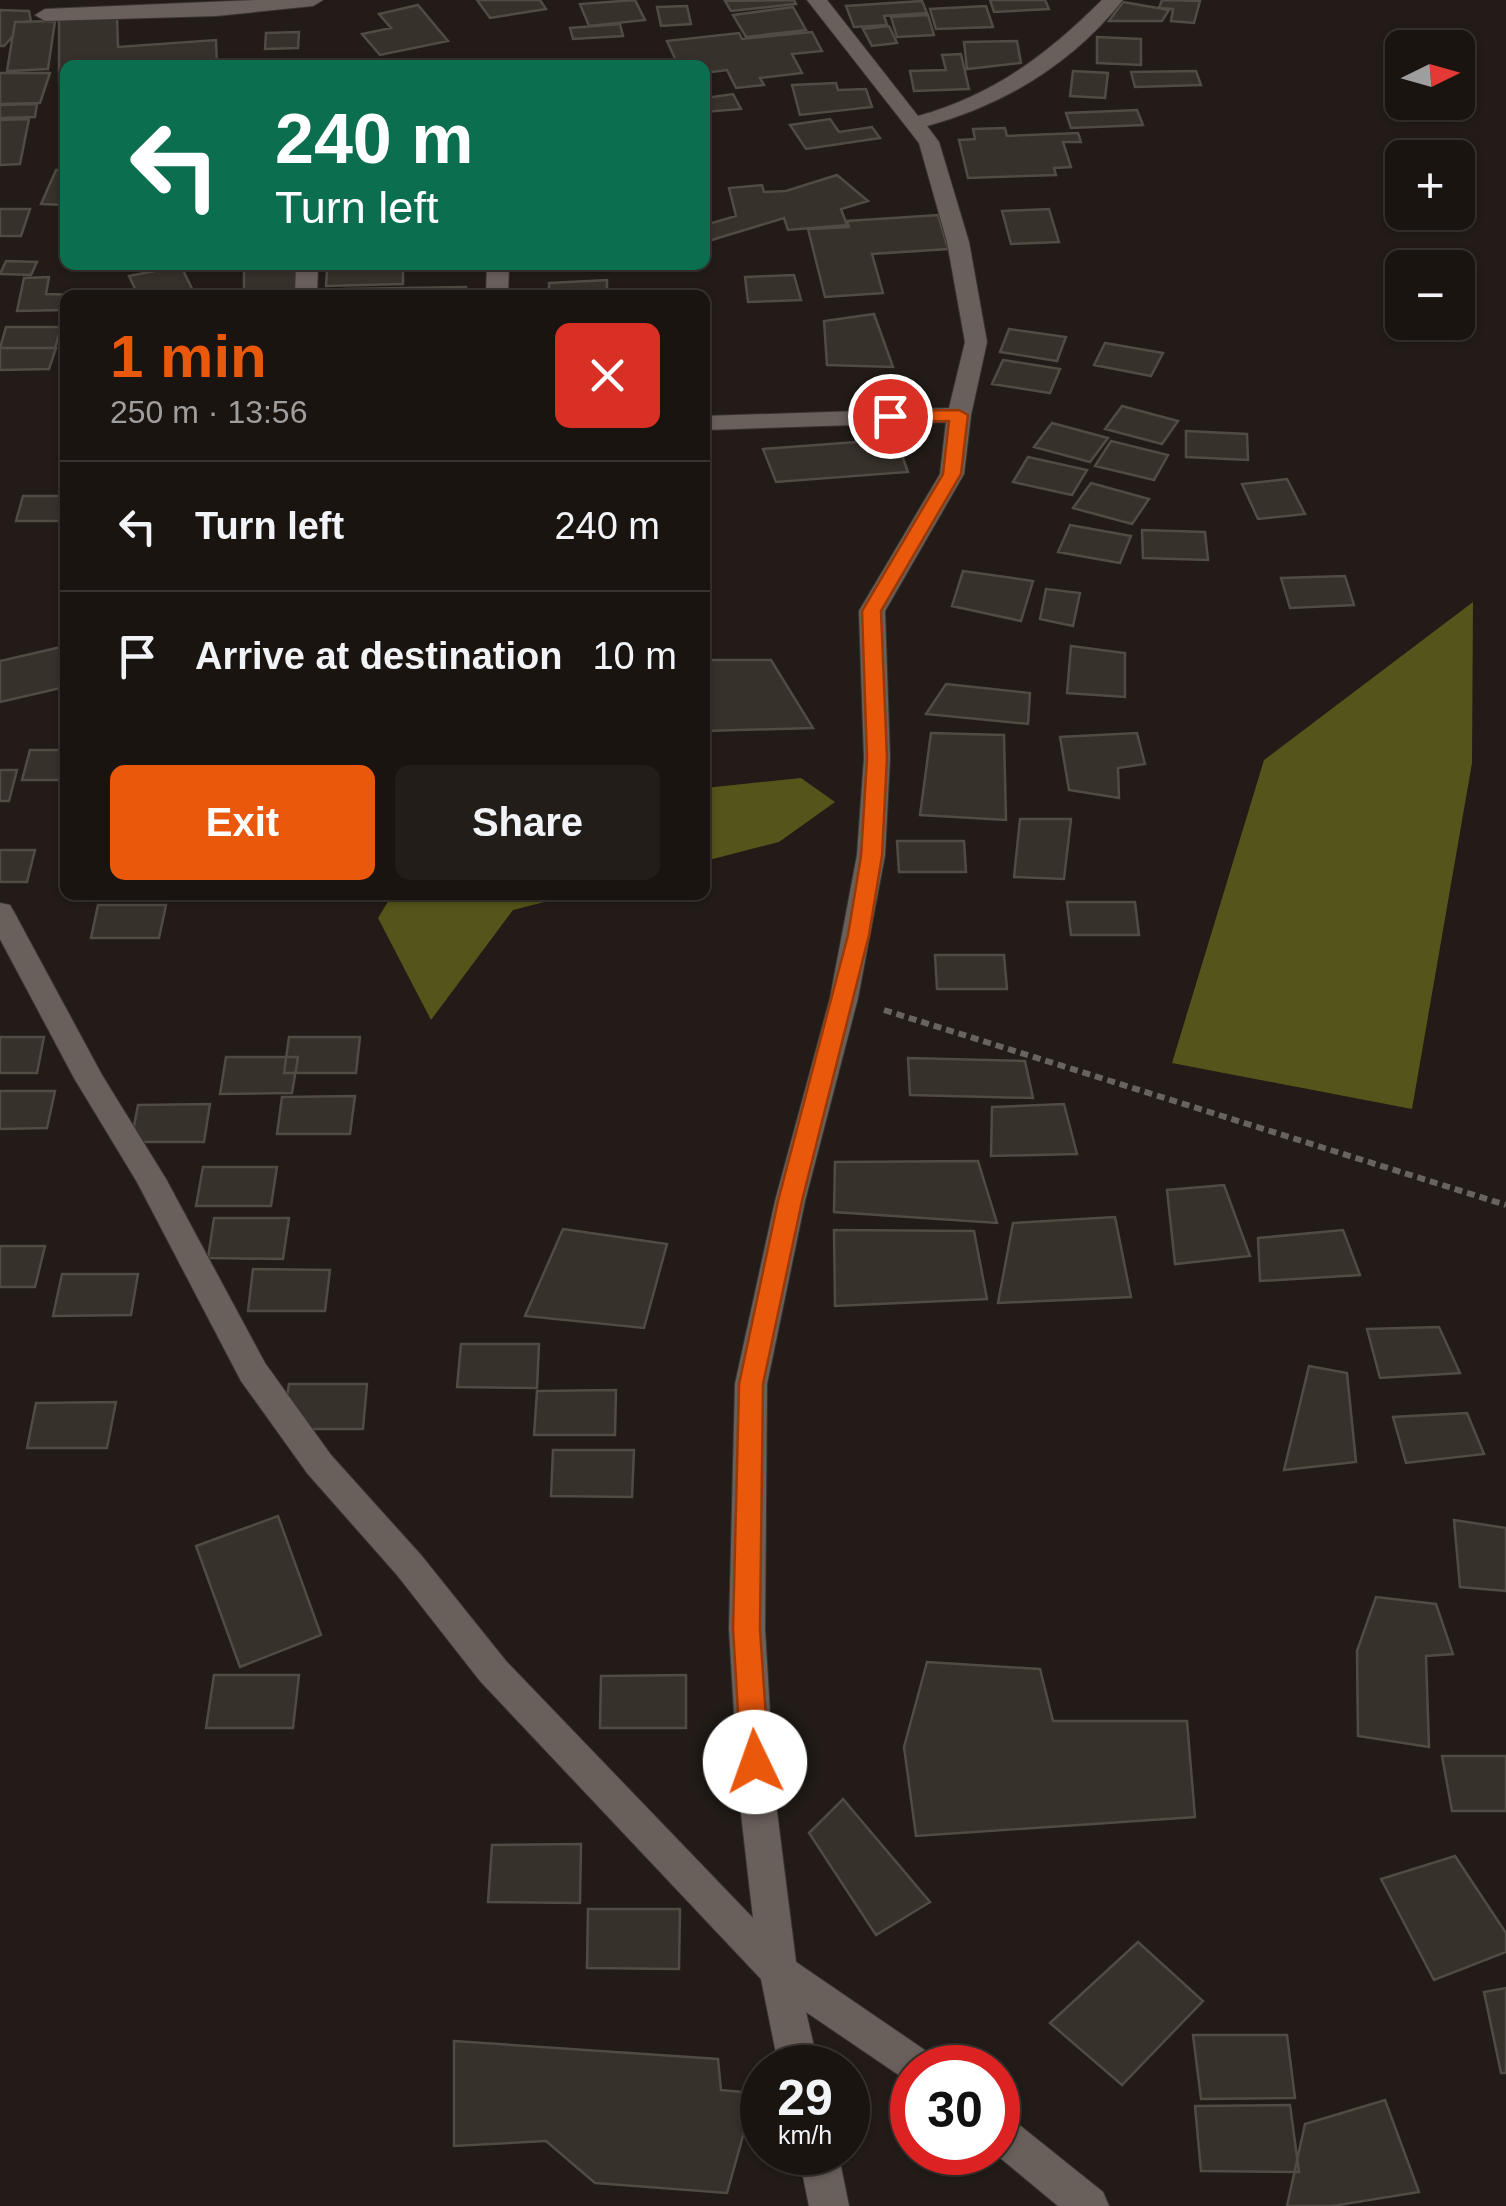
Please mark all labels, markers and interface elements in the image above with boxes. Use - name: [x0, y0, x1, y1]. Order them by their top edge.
- north arrow: [1385, 30, 1475, 120]
- map controls: [1385, 30, 1475, 340]
- icon: left: [110, 100, 240, 230]
- text: 240 m: [275, 100, 473, 178]
- button: +: [1385, 140, 1475, 230]
- text: Turn left: [275, 182, 438, 233]
- button: −: [1385, 250, 1475, 340]
- text: 1 min: [110, 323, 267, 390]
- button: close: [555, 323, 660, 428]
- pin: [848, 374, 933, 459]
- icon: arrive: [863, 389, 918, 444]
- text: 250 m · 13:56: [110, 394, 307, 430]
- icon: left: [110, 499, 165, 554]
- text: Turn left: [195, 505, 344, 547]
- text: 240 m: [554, 505, 660, 547]
- icon: arrive: [110, 629, 165, 684]
- text: Arrive at destination: [195, 635, 562, 677]
- text: 10 m: [592, 635, 677, 677]
- button: Exit: [110, 765, 375, 880]
- button: Share: [395, 765, 660, 880]
- position arrow: [703, 1710, 807, 1814]
- speed limit sign: 30: [890, 2045, 1020, 2175]
- text: 29: [777, 2070, 833, 2126]
- text: km/h: [778, 2121, 832, 2149]

